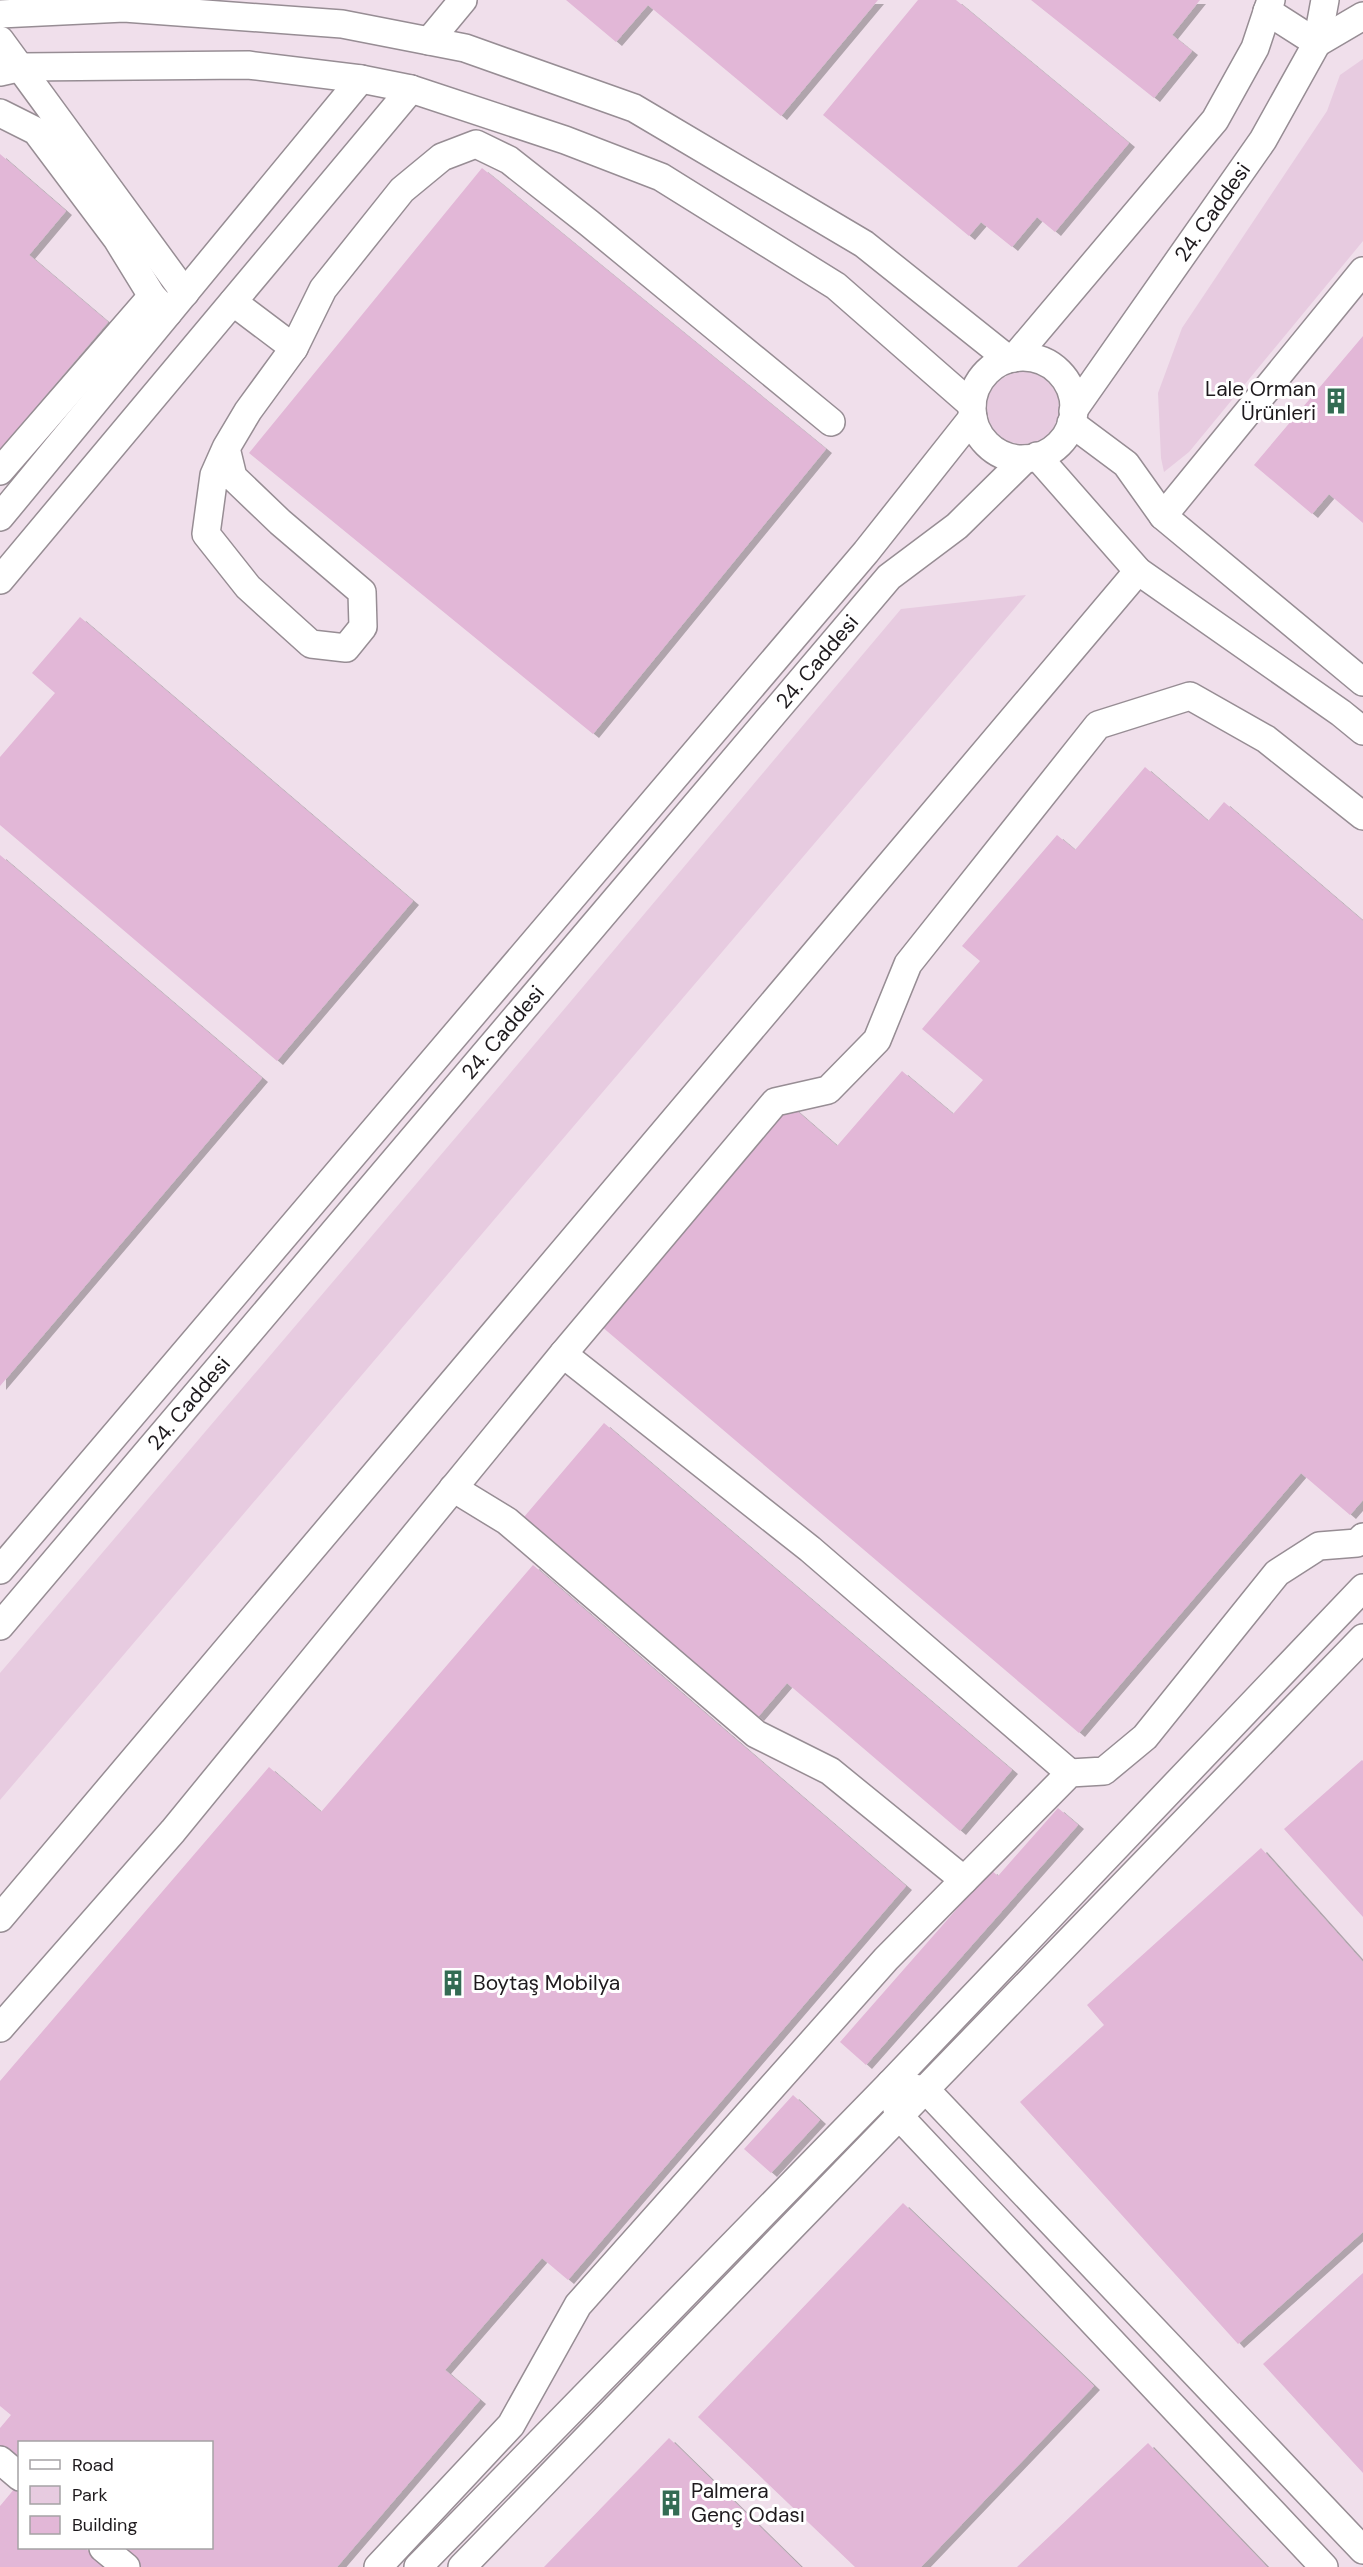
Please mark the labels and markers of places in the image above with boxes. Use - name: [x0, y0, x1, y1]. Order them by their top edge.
- place label: Lale Orman Ürünleri: [1205, 375, 1316, 427]
- building icon: Lale Orman Ürünleri: [1321, 386, 1351, 416]
- building icon: Boytaş Mobilya: [438, 1968, 468, 1998]
- place label: Boytaş Mobilya: [473, 1969, 620, 1997]
- place label: Palmera Genç Odası: [691, 2477, 805, 2529]
- building icon: Palmera Genç Odası: [656, 2488, 686, 2518]

